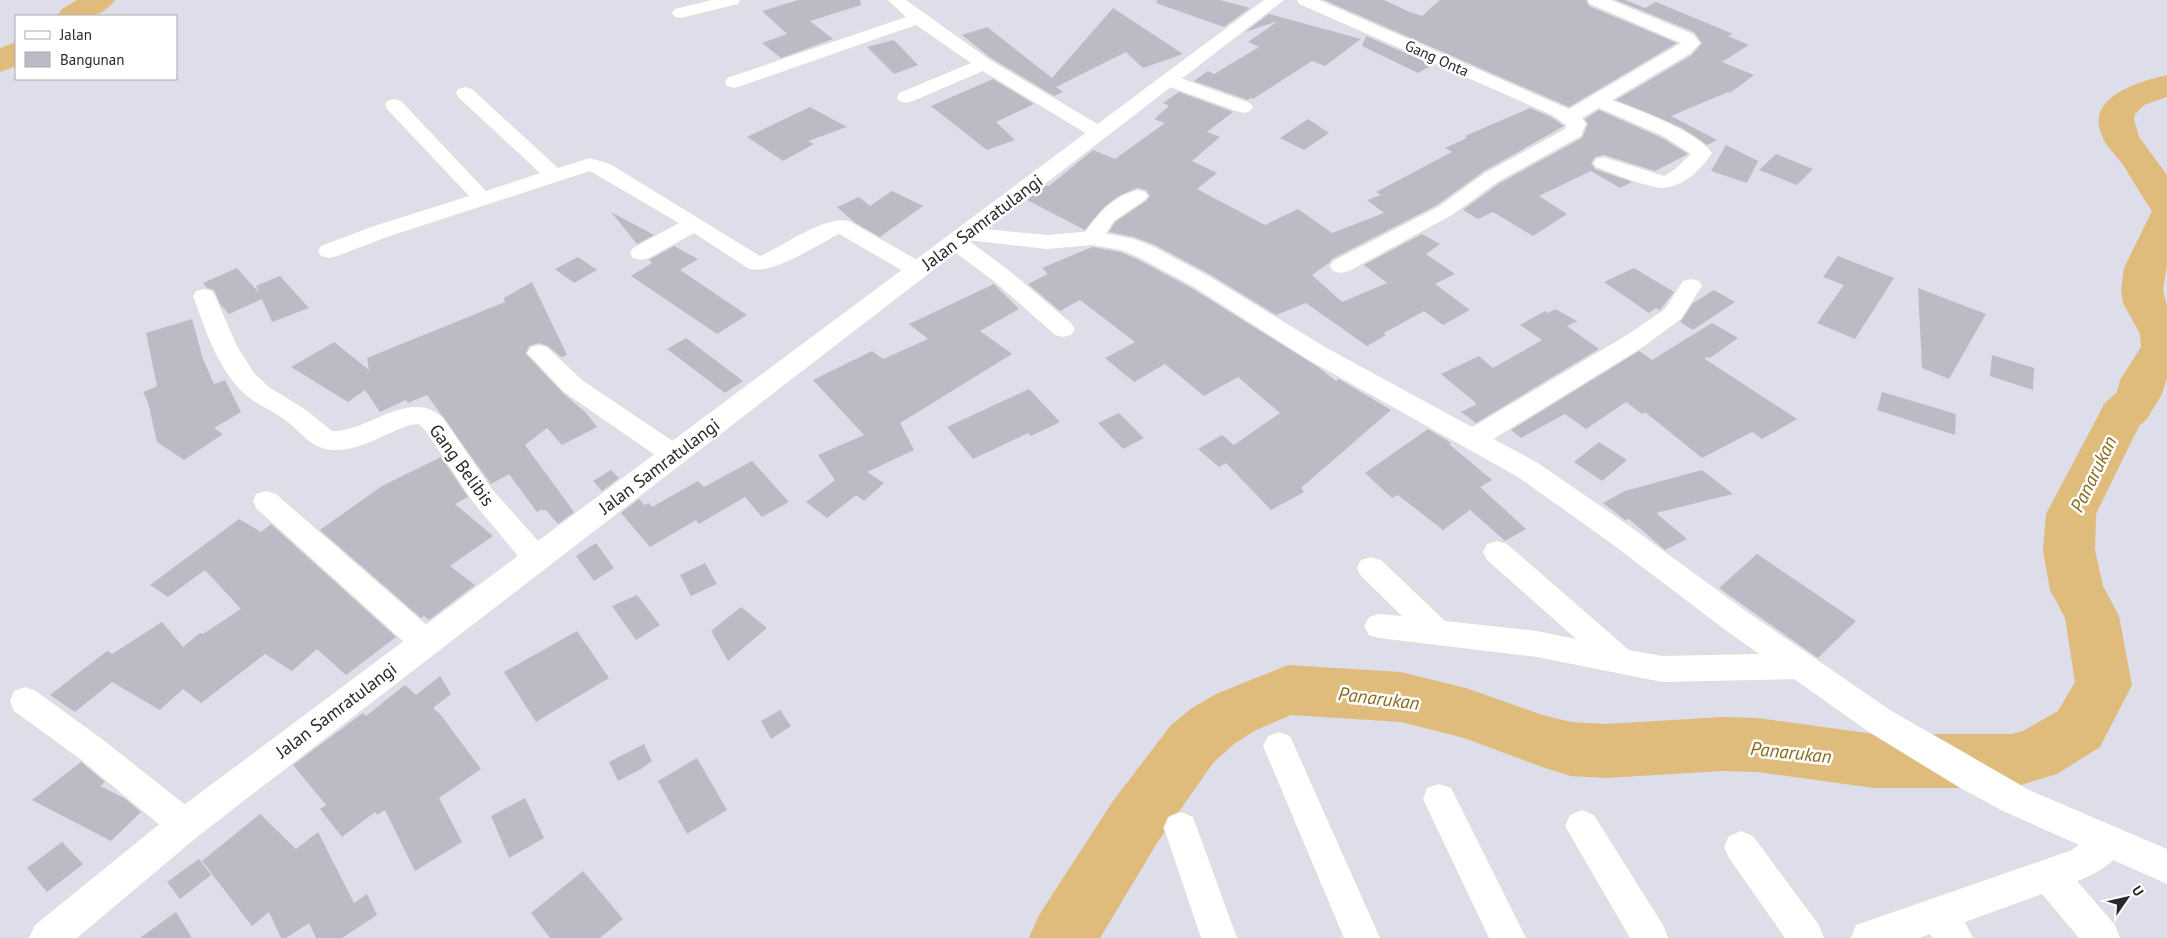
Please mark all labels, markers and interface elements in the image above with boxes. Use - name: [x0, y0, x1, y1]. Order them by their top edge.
- legend: [15, 15, 178, 80]
- text: Jalan: [59, 25, 92, 44]
- street label: Gang Onta: [1402, 36, 1472, 80]
- text: Bangunan: [60, 50, 124, 69]
- street label: Jalan Samratulangi: [916, 169, 1047, 276]
- street label: Jalan Samratulangi: [593, 413, 724, 520]
- street label: Gang Belibis: [424, 419, 500, 511]
- water label: Panarukan: [2064, 432, 2122, 516]
- street label: Jalan Samratulangi: [270, 657, 401, 764]
- water label: Panarukan: [1337, 681, 1421, 715]
- water label: Panarukan: [1749, 736, 1833, 768]
- north arrow: [2102, 873, 2152, 923]
- text: U: [2128, 882, 2148, 899]

